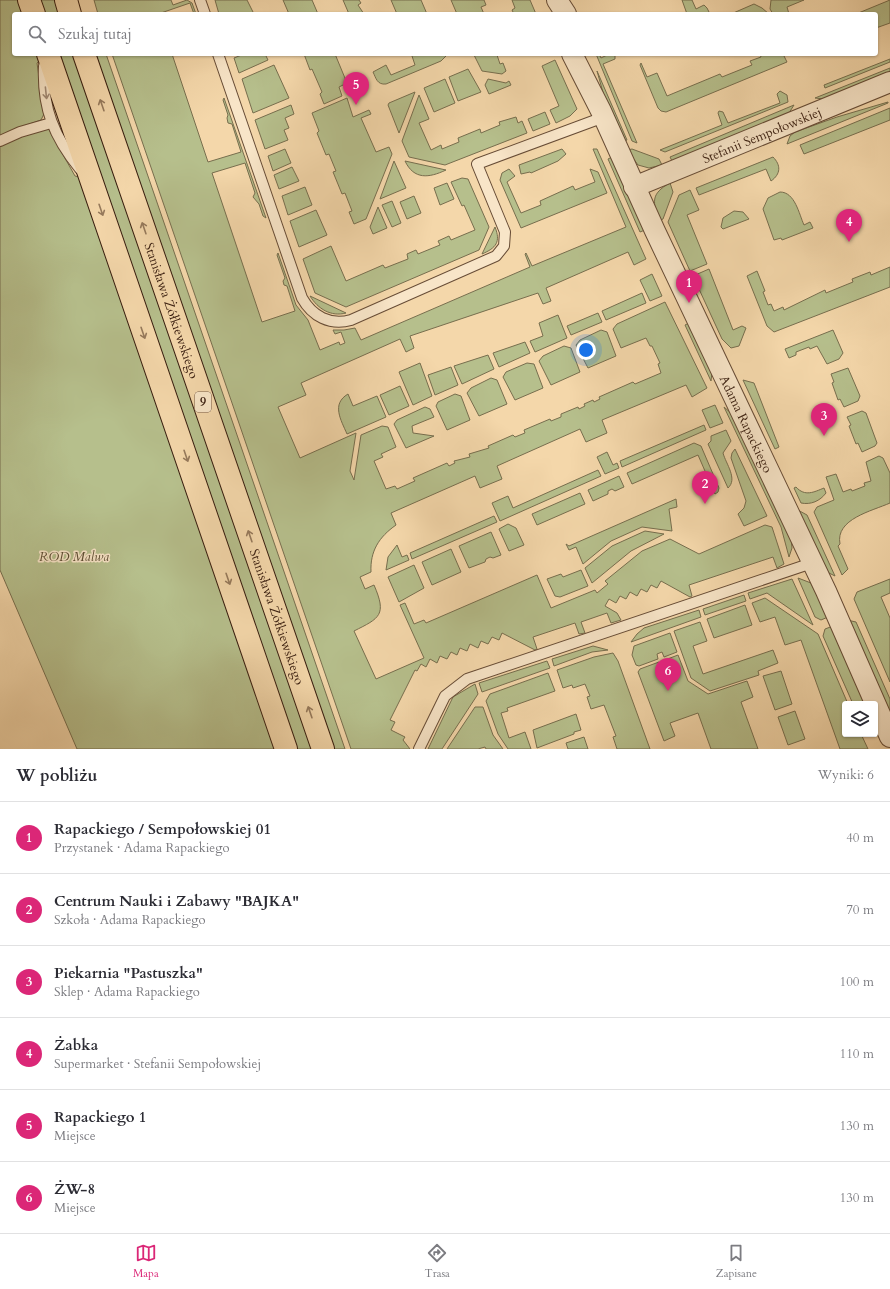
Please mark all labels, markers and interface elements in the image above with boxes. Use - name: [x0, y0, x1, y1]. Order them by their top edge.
- search box: [12, 12, 878, 56]
- icon: search: [26, 23, 48, 45]
- text: Szukaj tutaj: [58, 24, 132, 44]
- pin: 5: [343, 72, 369, 105]
- one-way arrow: [42, 86, 50, 99]
- one-way arrow: [97, 99, 105, 111]
- street label: Stefanii Sempołowskiej: [700, 103, 824, 168]
- one-way arrow: [98, 204, 106, 216]
- pin: 4: [836, 209, 862, 242]
- one-way arrow: [140, 221, 147, 234]
- street label: Stanisława Żółkiewskiego: [139, 240, 203, 381]
- pin: 1: [676, 270, 702, 303]
- one-way arrow: [140, 327, 148, 339]
- your location: [576, 340, 596, 360]
- street label: Adama Rapackiego: [715, 373, 777, 476]
- road number: 9: [195, 392, 211, 412]
- pin: 3: [811, 403, 837, 436]
- one-way arrow: [182, 450, 190, 462]
- pin: 2: [692, 471, 718, 504]
- one-way arrow: [245, 531, 253, 543]
- street label: Stanisława Żółkiewskiego: [245, 547, 308, 687]
- park label: ROD Malwa: [39, 548, 109, 566]
- one-way arrow: [225, 572, 232, 585]
- pin: 6: [655, 658, 681, 691]
- map controls: [842, 701, 878, 737]
- button: layers: [842, 701, 878, 737]
- one-way arrow: [306, 706, 313, 719]
- text: W pobliżu: [16, 764, 97, 787]
- text: Wyniki: 6: [818, 766, 874, 784]
- text: Rapackiego / Sempołowskiej 01: [54, 819, 271, 839]
- text: 1: [26, 829, 32, 847]
- text: 40 m: [846, 829, 874, 847]
- text: Przystanek · Adama Rapackiego: [54, 839, 230, 857]
- text: Centrum Nauki i Zabawy "BAJKA": [54, 891, 299, 911]
- text: 2: [26, 901, 32, 919]
- text: 70 m: [846, 901, 874, 919]
- text: Szkoła · Adama Rapackiego: [54, 911, 206, 929]
- text: Piekarnia "Pastuszka": [54, 963, 203, 983]
- text: 3: [26, 973, 32, 991]
- text: 100 m: [840, 973, 874, 991]
- text: Sklep · Adama Rapackiego: [54, 983, 200, 1001]
- text: Żabka: [54, 1035, 98, 1055]
- text: 4: [26, 1045, 32, 1063]
- text: 110 m: [840, 1045, 874, 1063]
- text: Supermarket · Stefanii Sempołowskiej: [54, 1055, 261, 1073]
- text: Rapackiego 1: [54, 1107, 146, 1127]
- text: 5: [26, 1117, 32, 1135]
- text: 130 m: [840, 1117, 874, 1135]
- text: Miejsce: [54, 1127, 96, 1145]
- text: ŻW-8: [54, 1179, 95, 1199]
- text: 6: [26, 1189, 32, 1207]
- text: 130 m: [840, 1189, 874, 1207]
- text: Miejsce: [54, 1199, 96, 1217]
- tab: Mapa: [133, 1242, 159, 1281]
- tab: Trasa: [425, 1242, 450, 1281]
- tab: Zapisane: [716, 1242, 757, 1281]

